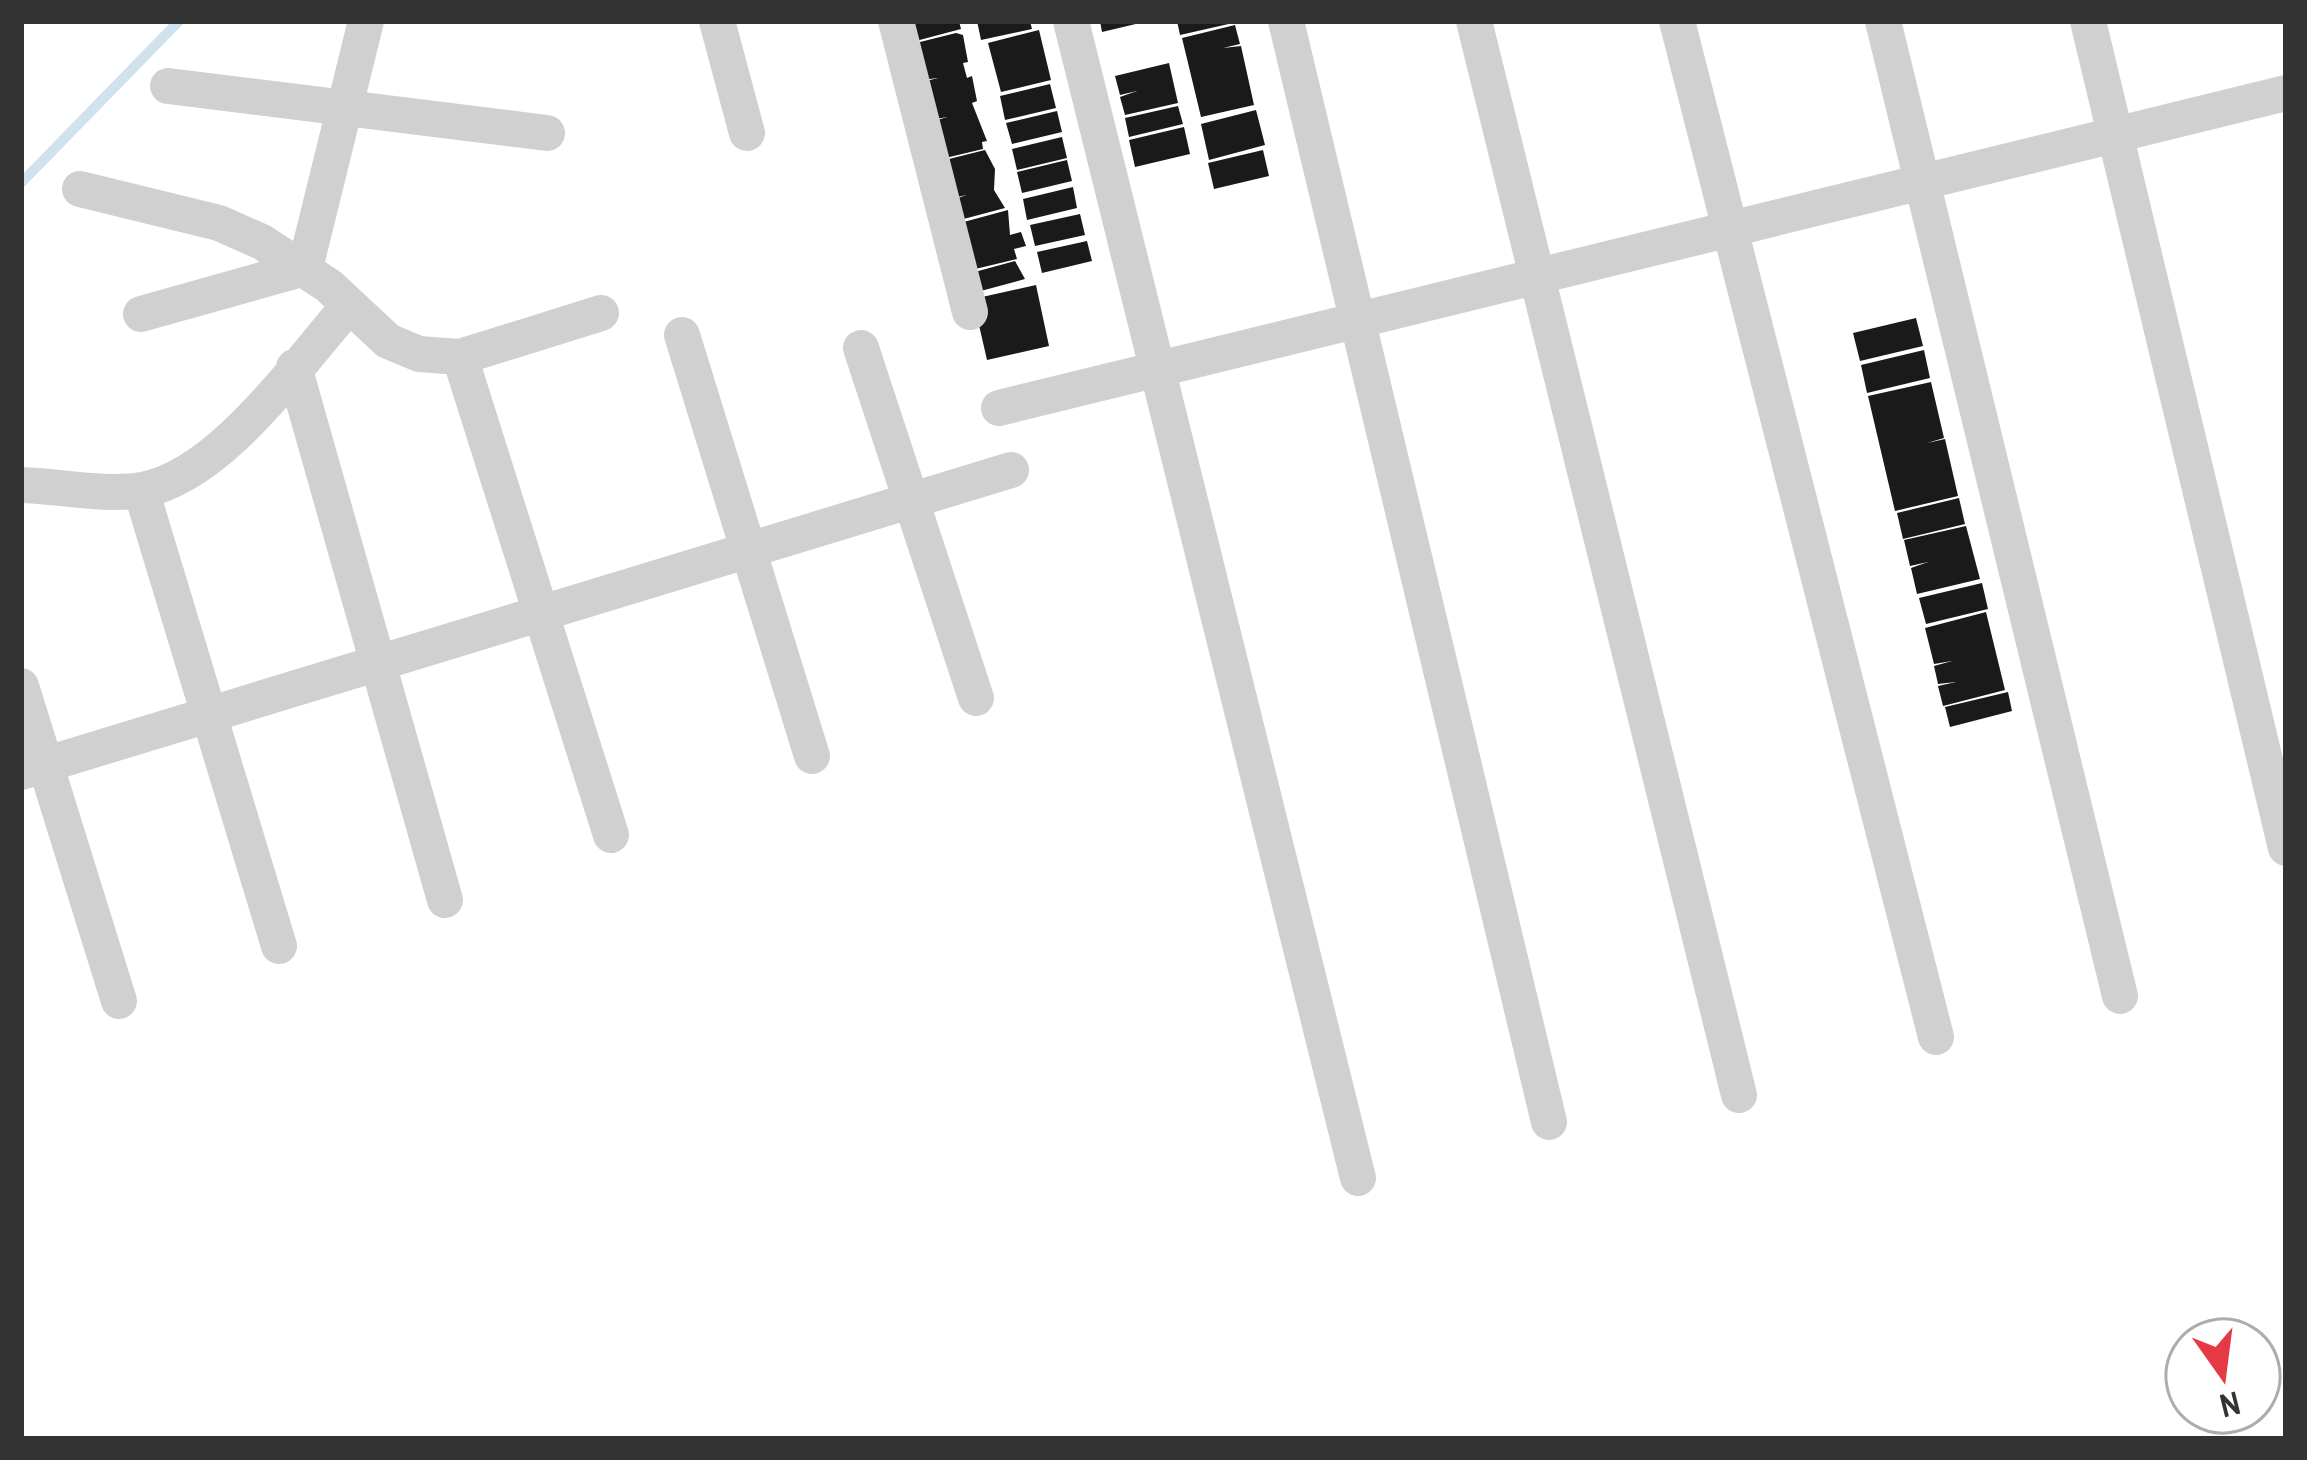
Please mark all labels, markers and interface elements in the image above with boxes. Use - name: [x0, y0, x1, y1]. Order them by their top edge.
- north arrow: [2163, 1316, 2283, 1436]
- text: N: [2215, 1381, 2245, 1429]

